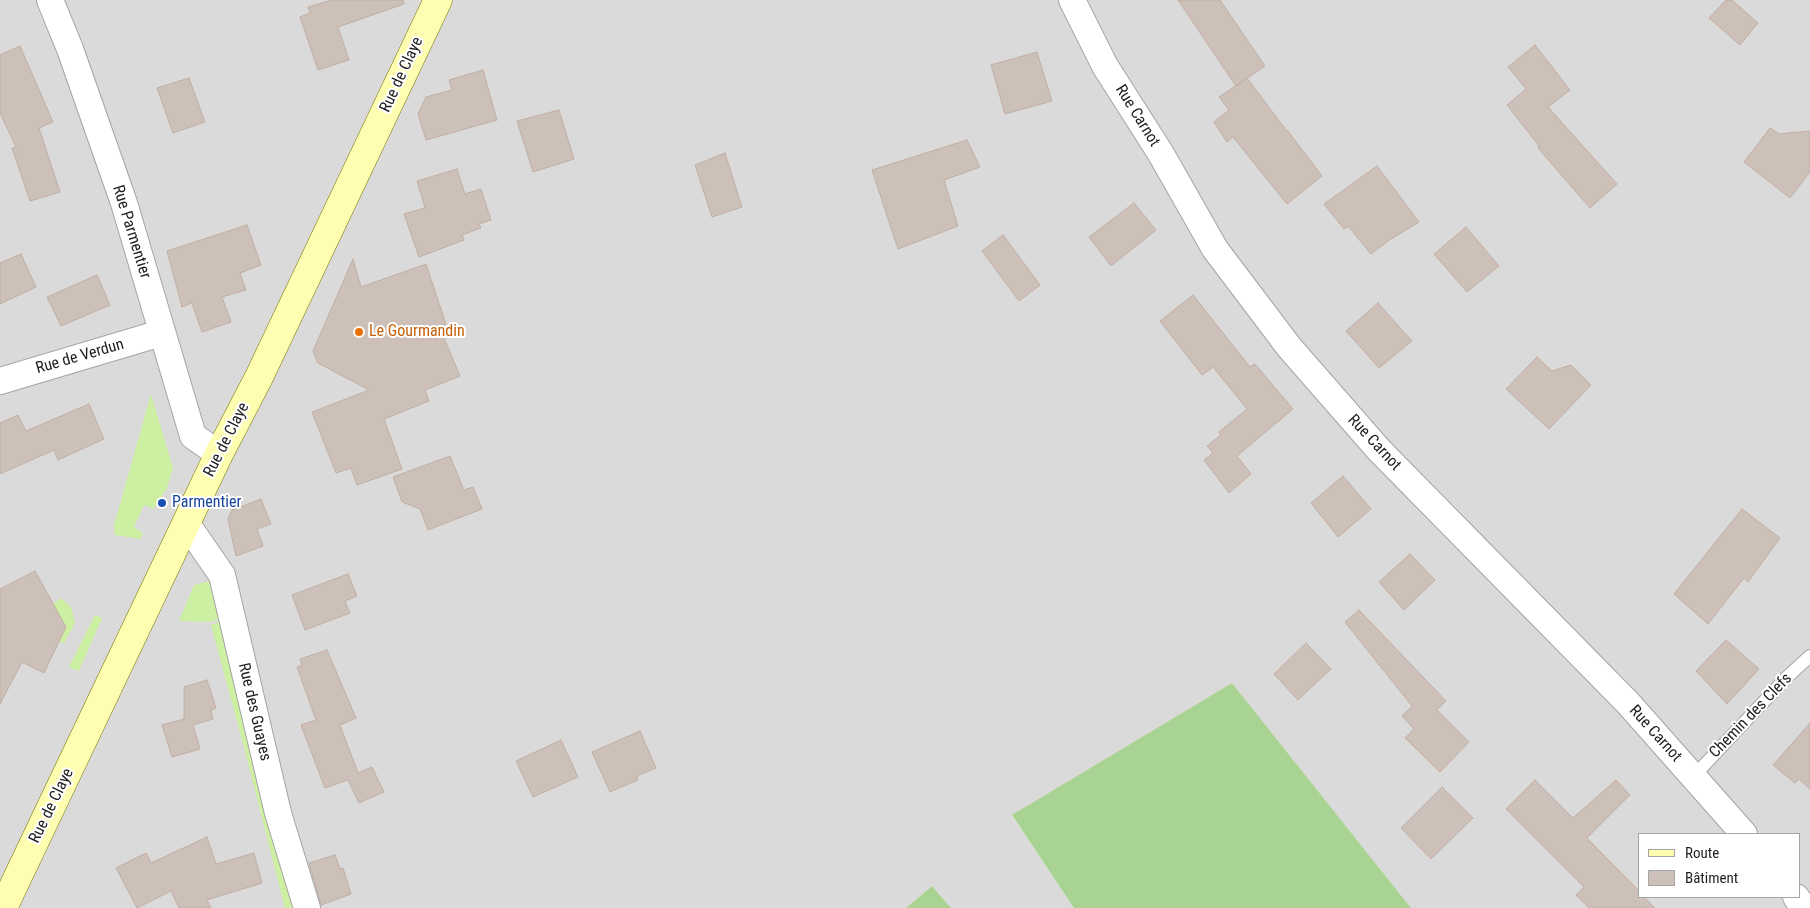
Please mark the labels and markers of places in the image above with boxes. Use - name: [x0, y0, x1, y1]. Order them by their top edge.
- place label: Le Gourmandin: [369, 322, 465, 342]
- marker: Le Gourmandin: [353, 326, 365, 338]
- place label: Parmentier: [172, 493, 241, 513]
- marker: Parmentier: [156, 497, 168, 509]

